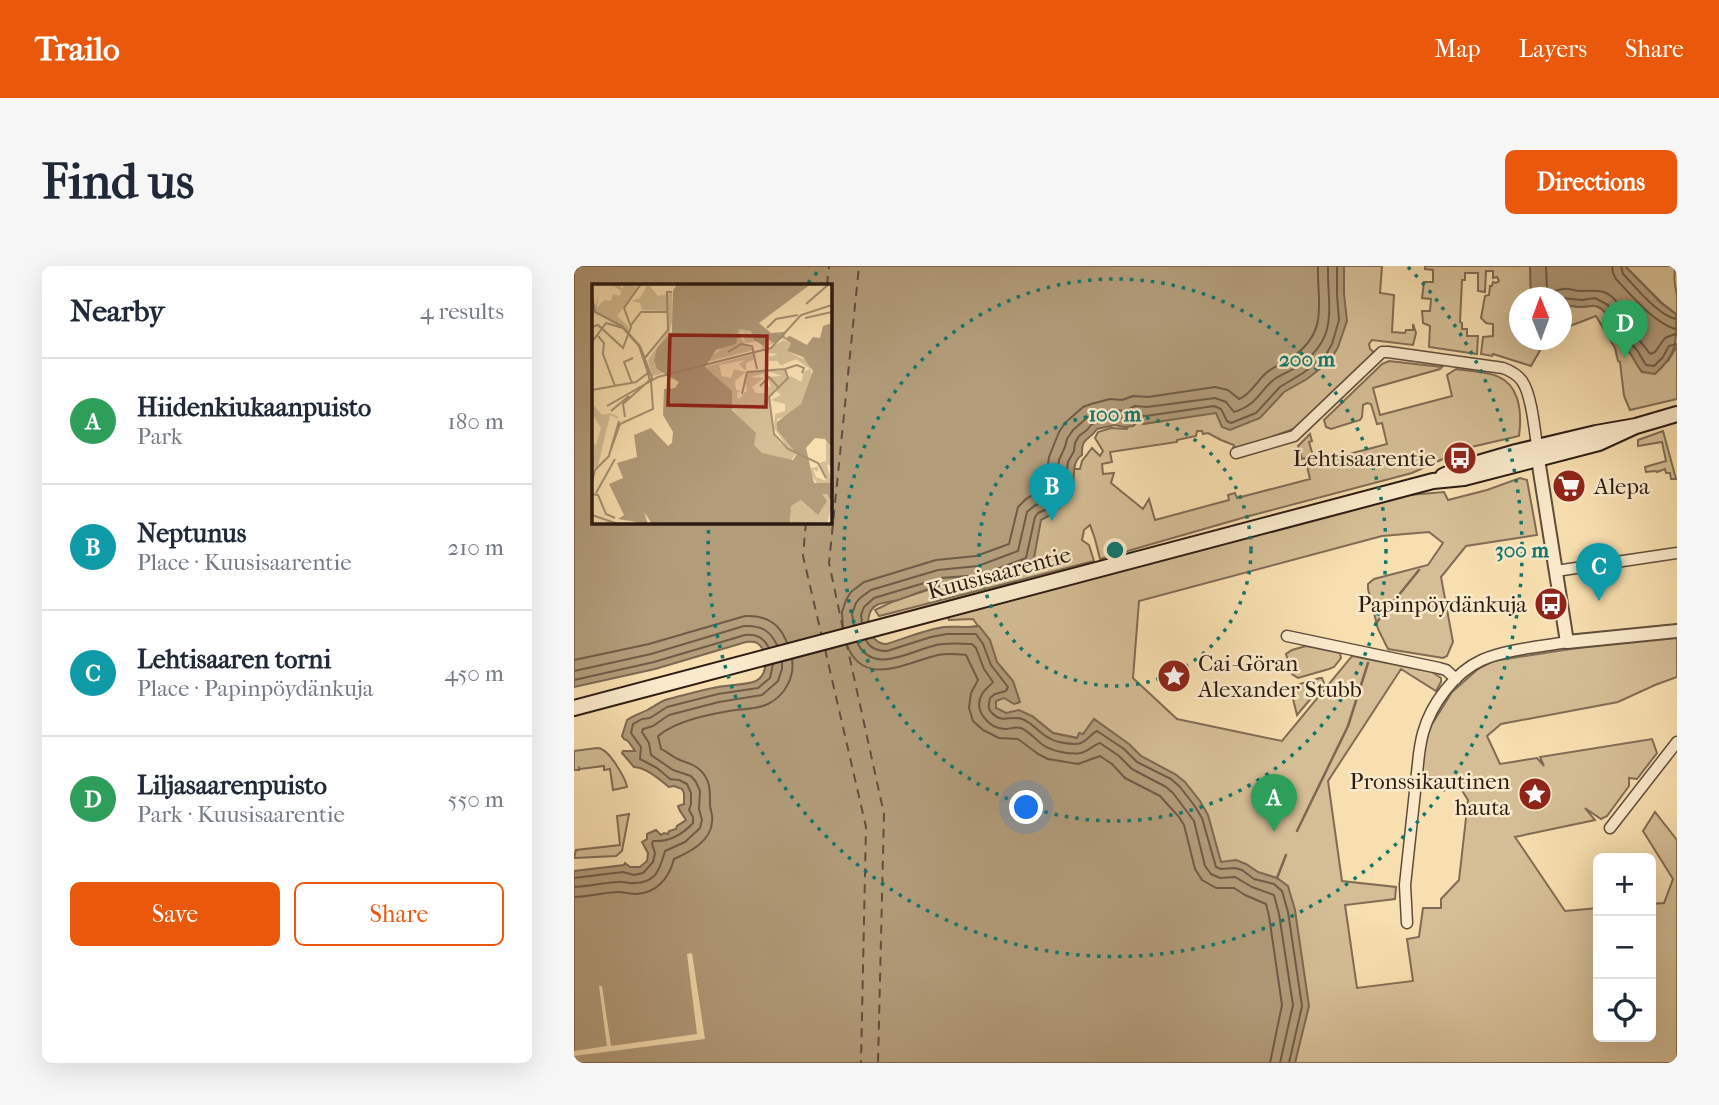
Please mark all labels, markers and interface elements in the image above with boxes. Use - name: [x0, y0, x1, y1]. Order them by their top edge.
- text: Trailo: [35, 30, 120, 69]
- text: Map: [1435, 35, 1481, 63]
- text: Layers: [1519, 35, 1587, 63]
- text: Share: [1625, 35, 1684, 63]
- button: Directions: [1505, 150, 1677, 214]
- text: Find us: [42, 153, 194, 211]
- inset map: [592, 284, 831, 523]
- north arrow: [1509, 287, 1572, 350]
- text: Nearby: [70, 294, 165, 329]
- text: 4 results: [420, 298, 504, 325]
- pin: D: [1602, 300, 1648, 358]
- text: 200 m: [1279, 347, 1336, 371]
- text: Hiidenkiukaanpuisto: [137, 392, 371, 423]
- text: 100 m: [1089, 402, 1142, 426]
- text: A: [86, 408, 100, 435]
- text: 180 m: [447, 408, 504, 435]
- text: Park: [137, 423, 183, 450]
- bus stop icon: Lehtisaarentie: [1441, 439, 1479, 477]
- place label: Lehtisaarentie: [1293, 445, 1436, 472]
- pin: B: [1029, 463, 1075, 521]
- supermarket icon: Alepa: [1550, 467, 1588, 505]
- place label: Alepa: [1593, 473, 1650, 500]
- text: Neptunus: [137, 518, 246, 549]
- text: B: [86, 534, 100, 561]
- text: 210 m: [447, 534, 504, 561]
- centre of rings: [1103, 538, 1127, 562]
- text: 300 m: [1495, 538, 1549, 562]
- street label: Kuusisaarentie: [924, 541, 1074, 605]
- pin: C: [1576, 543, 1622, 601]
- text: Place · Kuusisaarentie: [137, 549, 352, 576]
- bus stop icon: Papinpöydänkuja: [1532, 585, 1570, 623]
- place label: Papinpöydänkuja: [1357, 591, 1527, 618]
- text: Lehtisaaren torni: [137, 644, 331, 675]
- place label: Cai-Göran Alexander Stubb: [1197, 650, 1362, 703]
- place icon: Cai-Göran Alexander Stubb: [1155, 657, 1193, 695]
- text: C: [85, 660, 101, 687]
- text: 450 m: [444, 660, 504, 687]
- text: Place · Papinpöydänkuja: [137, 675, 374, 702]
- place label: Pronssikautinen hauta: [1350, 768, 1511, 821]
- text: Liljasaarenpuisto: [137, 770, 327, 801]
- pin: A: [1251, 774, 1297, 832]
- place icon: Pronssikautinen hauta: [1516, 775, 1554, 813]
- text: D: [84, 786, 102, 813]
- text: 550 m: [448, 786, 504, 813]
- your location: [1009, 790, 1043, 824]
- text: Park · Kuusisaarentie: [137, 801, 345, 828]
- map controls: [1593, 853, 1656, 1042]
- button: +: [1593, 853, 1656, 916]
- button: Save: [70, 882, 280, 946]
- button: Share: [294, 882, 504, 946]
- button: −: [1593, 916, 1656, 979]
- button: locate: [1593, 979, 1656, 1042]

